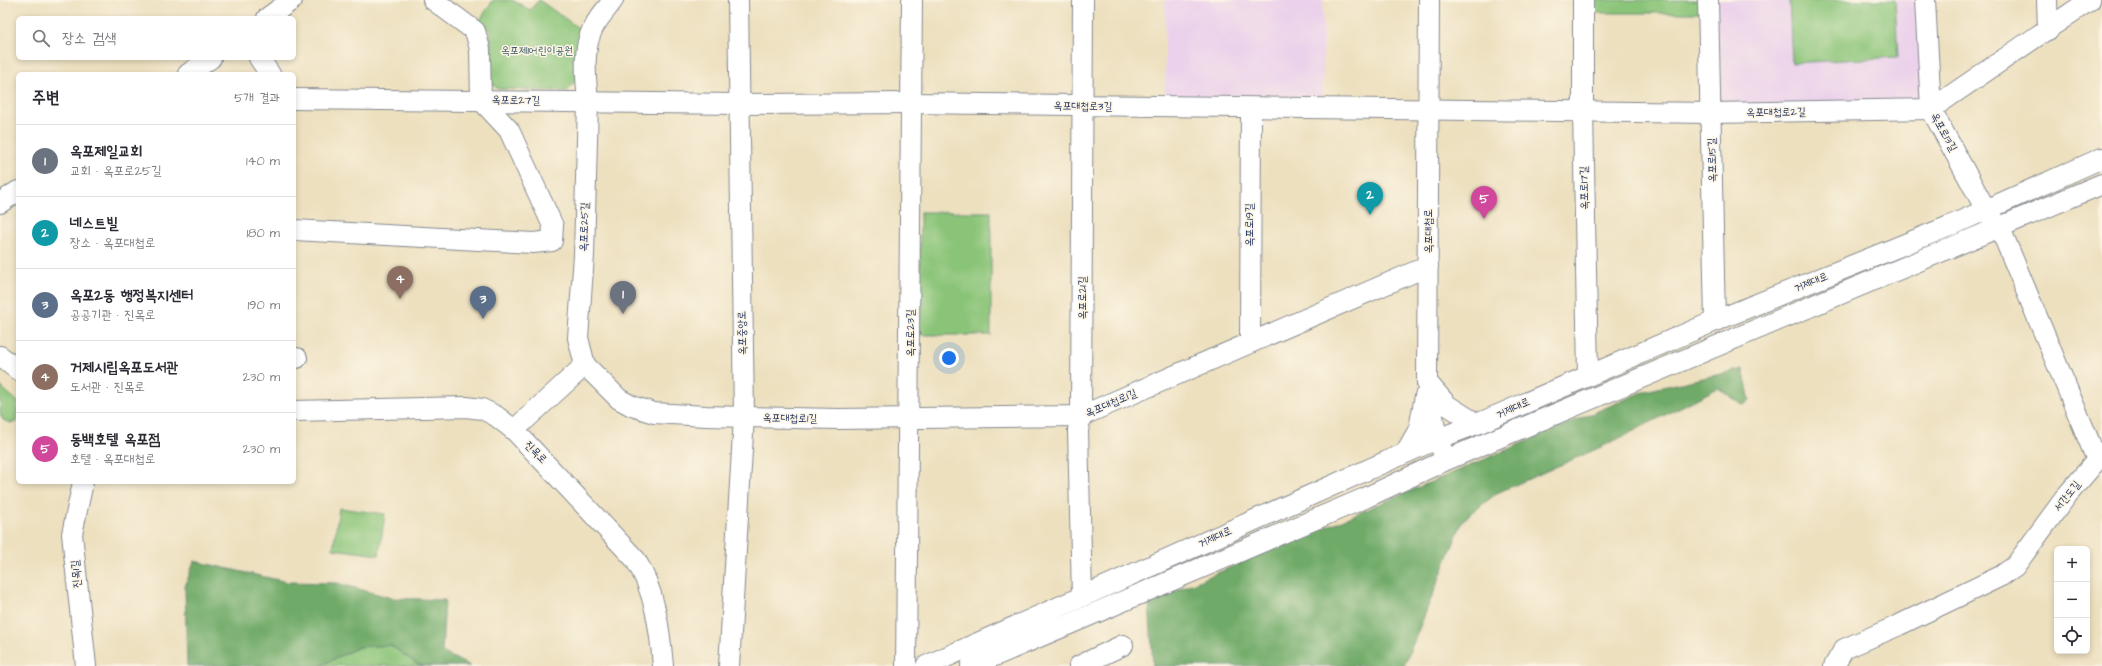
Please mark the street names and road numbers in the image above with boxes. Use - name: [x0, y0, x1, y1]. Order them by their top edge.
- street label: 옥포로27길: [492, 92, 541, 108]
- street label: 옥포대첩로3길: [1054, 98, 1113, 114]
- street label: 옥포대첩로2길: [1746, 104, 1806, 120]
- street label: 옥포로13길: [1927, 110, 1961, 154]
- street label: 옥포로15길: [1704, 137, 1720, 182]
- street label: 옥포로17길: [1576, 166, 1592, 210]
- street label: 옥포로25길: [576, 202, 592, 252]
- street label: 옥포로19길: [1242, 203, 1257, 247]
- street label: 옥포대첩로: [1421, 209, 1436, 253]
- street label: 거제대로: [1792, 268, 1830, 296]
- street label: 옥포로21길: [1075, 276, 1090, 320]
- street label: 옥포로23길: [903, 309, 918, 357]
- street label: 옥포중앙로: [734, 311, 750, 355]
- street label: 옥포대첩로1길: [1083, 385, 1139, 421]
- street label: 거제대로: [1494, 394, 1532, 422]
- street label: 옥포대첩로1길: [763, 410, 818, 426]
- street label: 진목로: [521, 437, 551, 467]
- street label: 서간도길: [2050, 477, 2084, 515]
- street label: 거제대로: [1196, 523, 1234, 551]
- street label: 진목1길: [67, 559, 85, 589]

